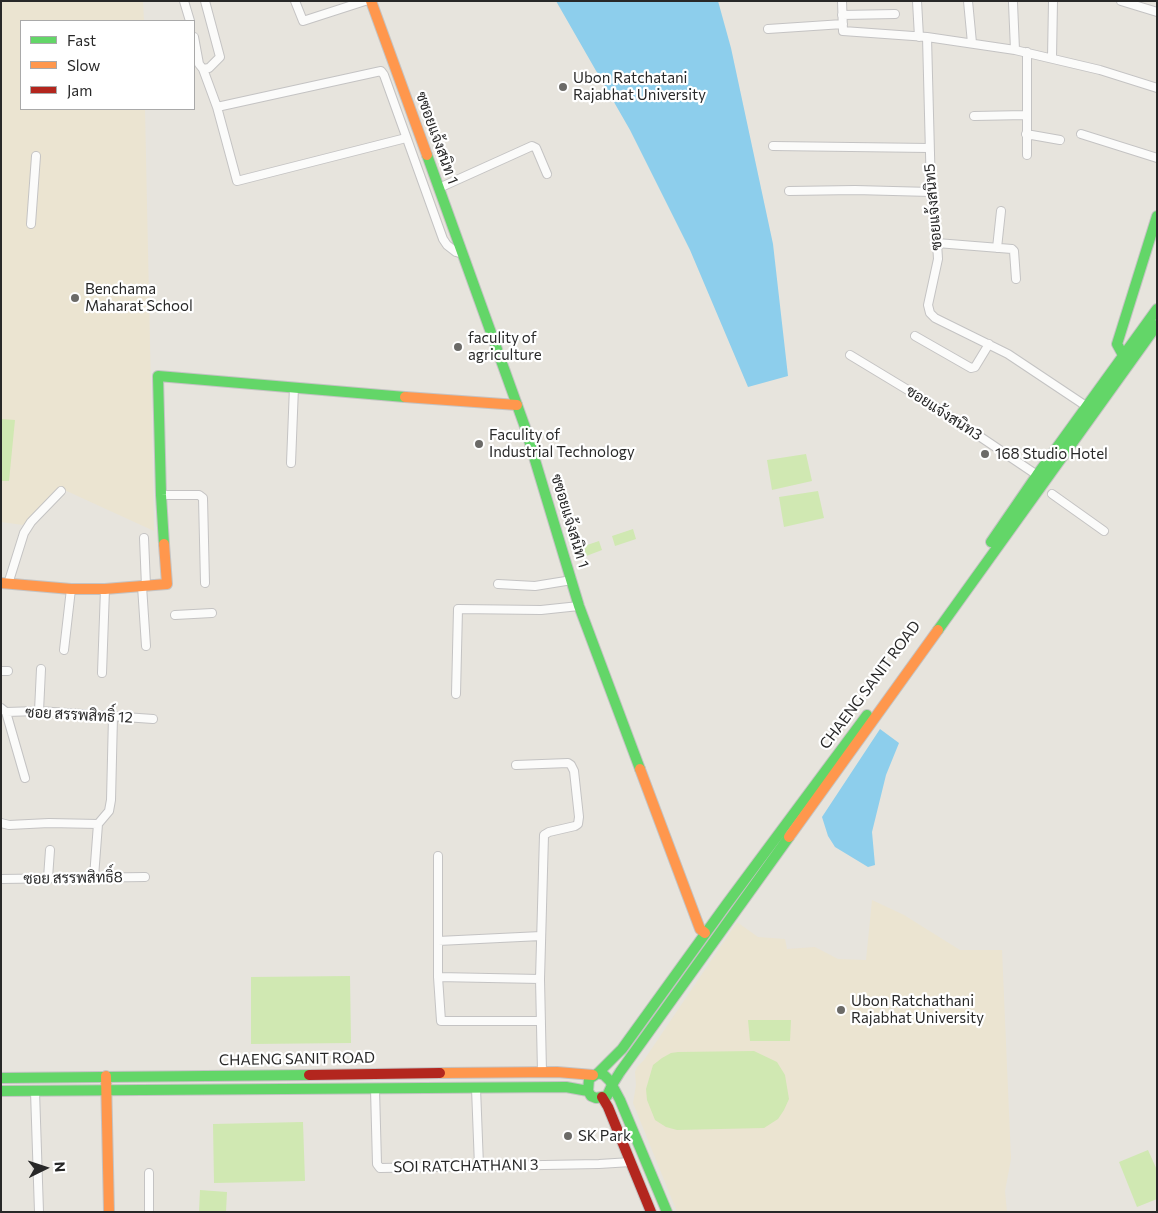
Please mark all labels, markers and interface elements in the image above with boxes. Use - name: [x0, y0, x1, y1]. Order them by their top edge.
- legend: [20, 20, 195, 110]
- text: Fast: [67, 31, 96, 49]
- text: Slow: [67, 56, 100, 74]
- place label: Ubon Ratchatani Rajabhat University: [573, 69, 706, 104]
- text: Jam: [67, 81, 92, 99]
- marker: Ubon Ratchatani Rajabhat University: [557, 81, 569, 93]
- street label: ซซอยแจ้งสนิท 1: [412, 89, 462, 187]
- street label: ซอยแจ้งสนิท5: [920, 163, 946, 251]
- place label: Benchama Maharat School: [85, 280, 193, 315]
- marker: Benchama Maharat School: [69, 292, 81, 304]
- place label: faculity of agriculture: [468, 329, 542, 364]
- marker: faculity of agriculture: [452, 341, 464, 353]
- street label: ซอยแจ้งสนิท3: [903, 382, 985, 444]
- place label: Faculity of Industrial Technology: [489, 426, 635, 461]
- marker: Faculity of Industrial Technology: [473, 438, 485, 450]
- place label: 168 Studio Hotel: [995, 445, 1108, 463]
- marker: 168 Studio Hotel: [979, 448, 991, 460]
- street label: ซซอยแจ้งสนิท 1: [547, 472, 593, 570]
- street label: CHAENG SANIT ROAD: [816, 617, 924, 753]
- street label: ซอย สรรพสิทธิ์ 12: [25, 703, 133, 727]
- street label: ซอย สรรพสิทธิ์8: [23, 868, 123, 888]
- place label: Ubon Ratchathani Rajabhat University: [851, 992, 984, 1027]
- marker: Ubon Ratchathani Rajabhat University: [835, 1004, 847, 1016]
- street label: CHAENG SANIT ROAD: [219, 1049, 375, 1069]
- place label: SK Park: [578, 1127, 631, 1145]
- marker: SK Park: [562, 1130, 574, 1142]
- north arrow: [20, 1143, 70, 1193]
- street label: SOI RATCHATHANI 3: [393, 1156, 539, 1176]
- text: N: [52, 1161, 69, 1173]

